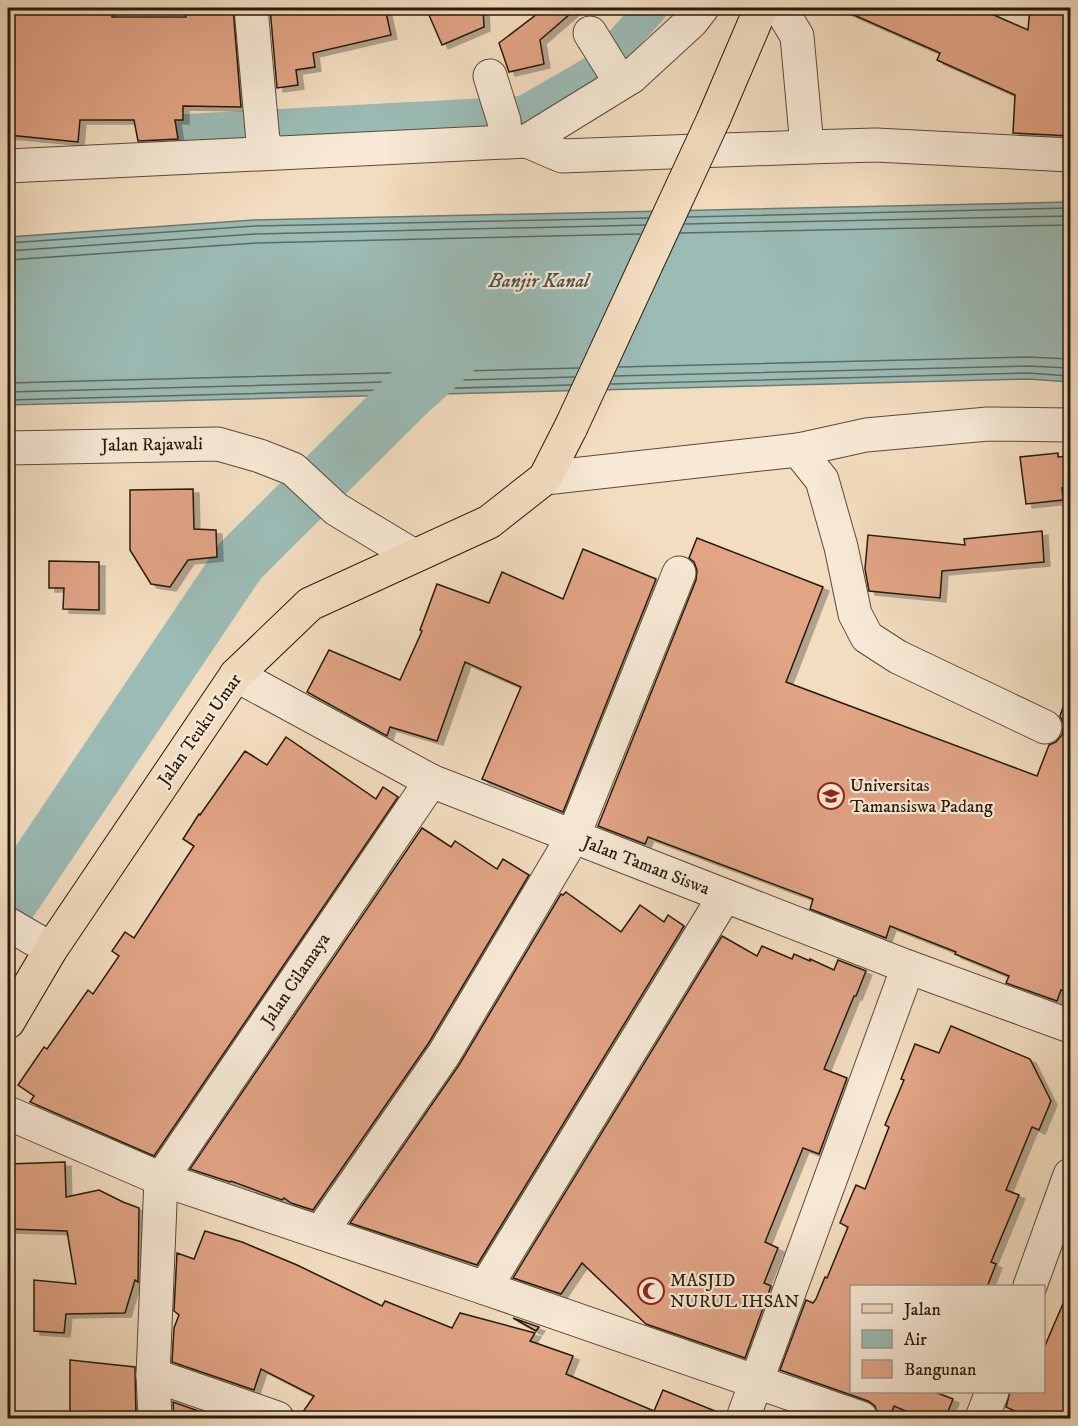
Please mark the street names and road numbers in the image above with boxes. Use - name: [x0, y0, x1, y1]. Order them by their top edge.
- street label: Jalan Rajawali: [99, 433, 203, 457]
- street label: Jalan Teuku Umar: [152, 670, 247, 792]
- street label: Jalan Taman Siswa: [578, 831, 713, 900]
- street label: Jalan Cilamaya: [256, 929, 335, 1032]

